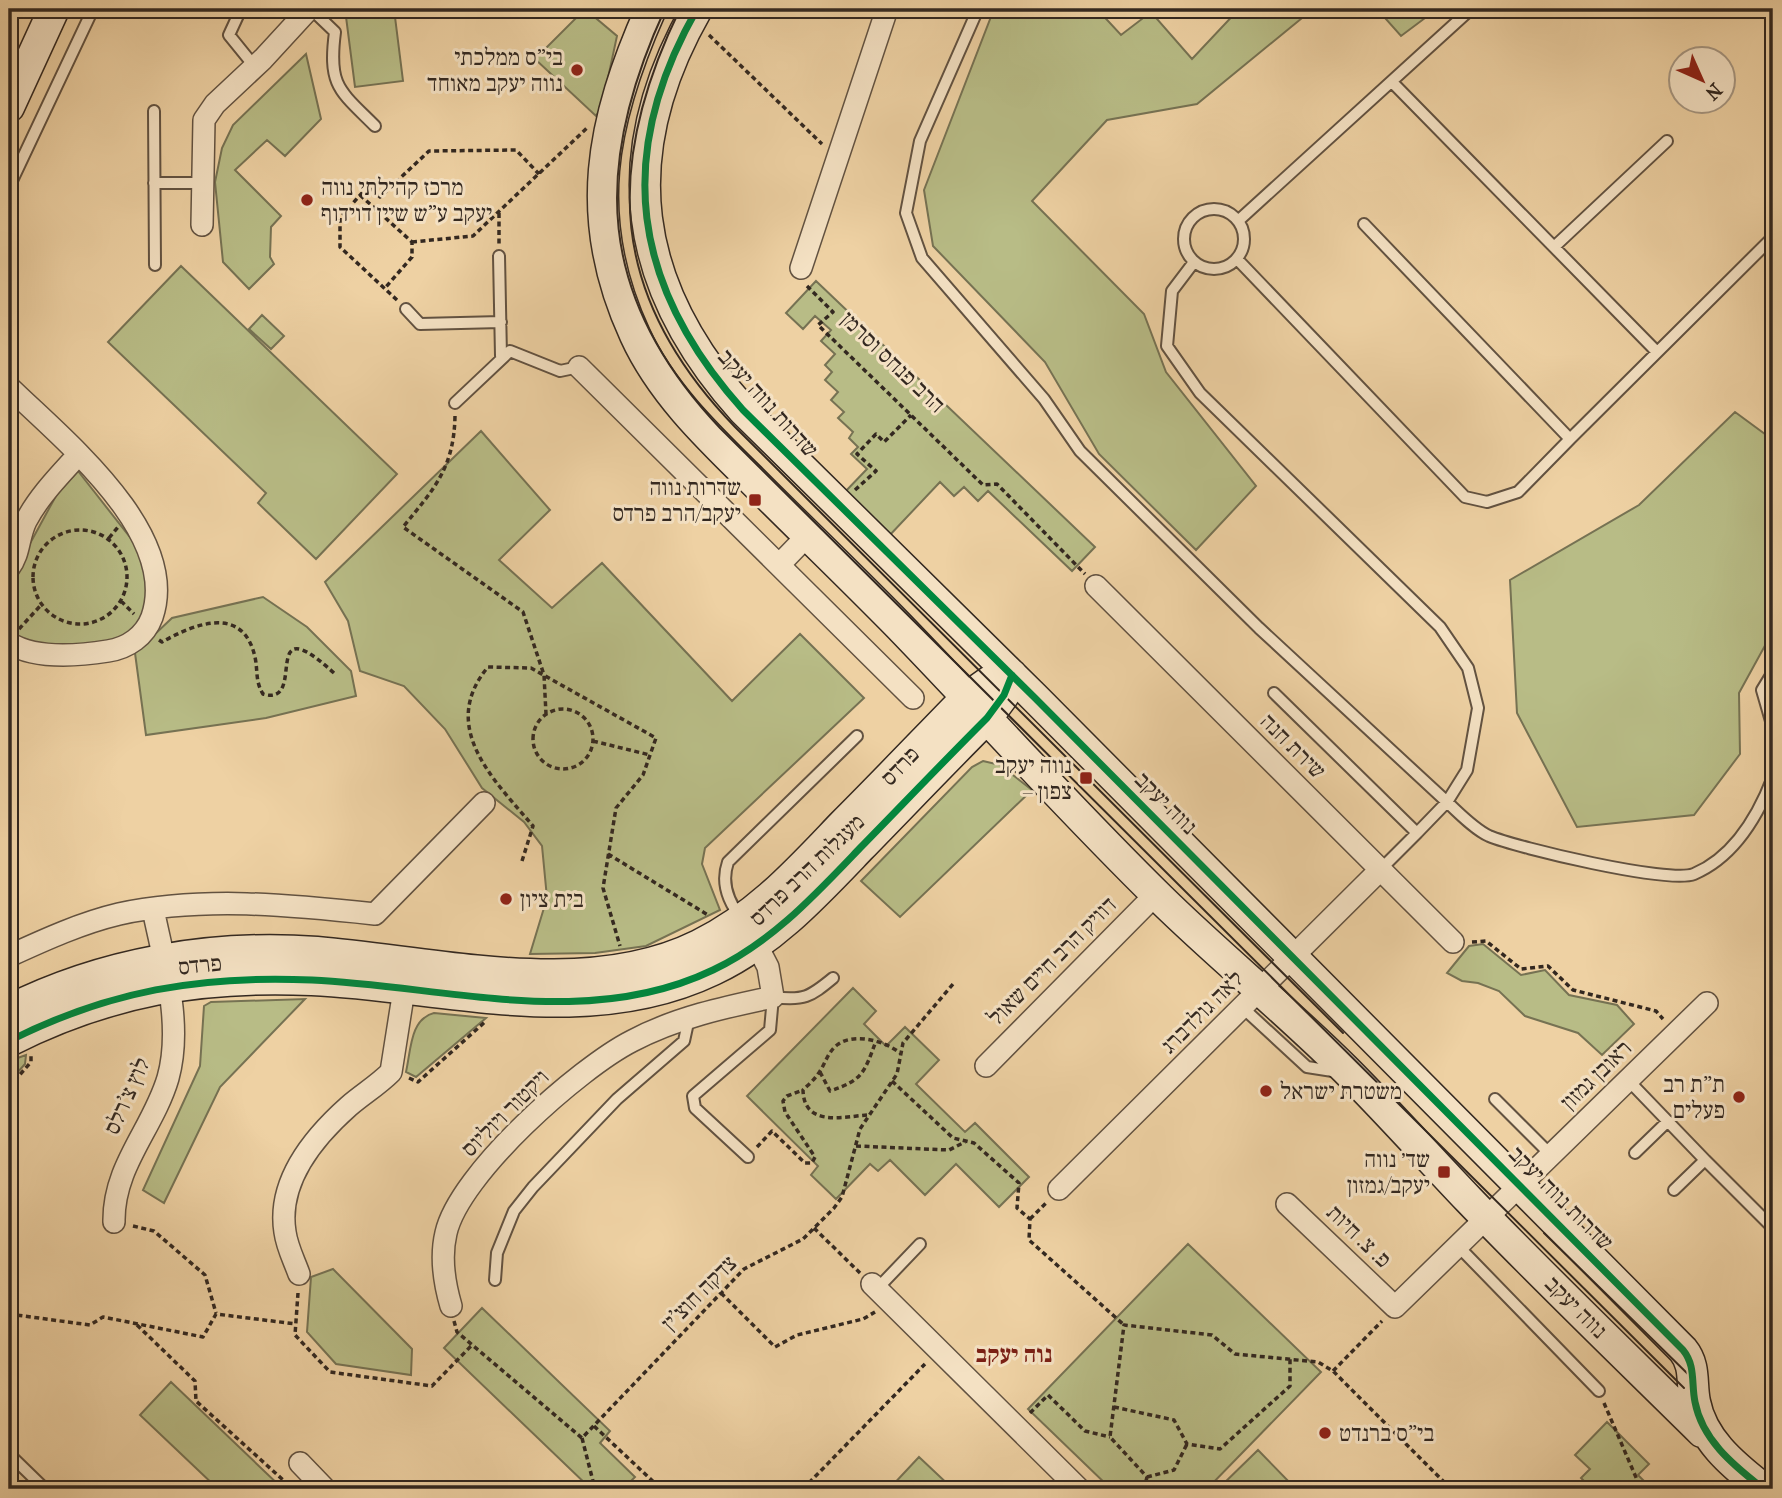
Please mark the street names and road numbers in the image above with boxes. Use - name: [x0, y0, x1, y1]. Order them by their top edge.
- street label: הרב פנחס וסרמן: [835, 306, 951, 418]
- street label: שדרות נווה יעקב: [712, 343, 824, 463]
- street label: שירת חנה: [1255, 708, 1331, 784]
- street label: פרדס: [875, 741, 925, 791]
- street label: נווה יעקב: [1129, 766, 1203, 840]
- street label: מעגלות הרב פרדס: [744, 808, 870, 932]
- street label: דוויק הרב חיים שאול: [982, 891, 1122, 1031]
- street label: פרדס: [177, 949, 223, 981]
- street label: לאה גולדברג: [1155, 965, 1249, 1059]
- street label: ראובן גמזון: [1555, 1035, 1637, 1115]
- street label: לוץ צ'רלס: [98, 1053, 156, 1139]
- street label: ויקטור ויוליוס: [456, 1064, 554, 1162]
- street label: שדרות נווה יעקב: [1503, 1140, 1619, 1256]
- street label: פ. צ. חיות: [1321, 1199, 1397, 1273]
- street label: צדקה חוצ'ין: [656, 1250, 742, 1336]
- street label: נווה יעקב: [1539, 1270, 1613, 1344]

